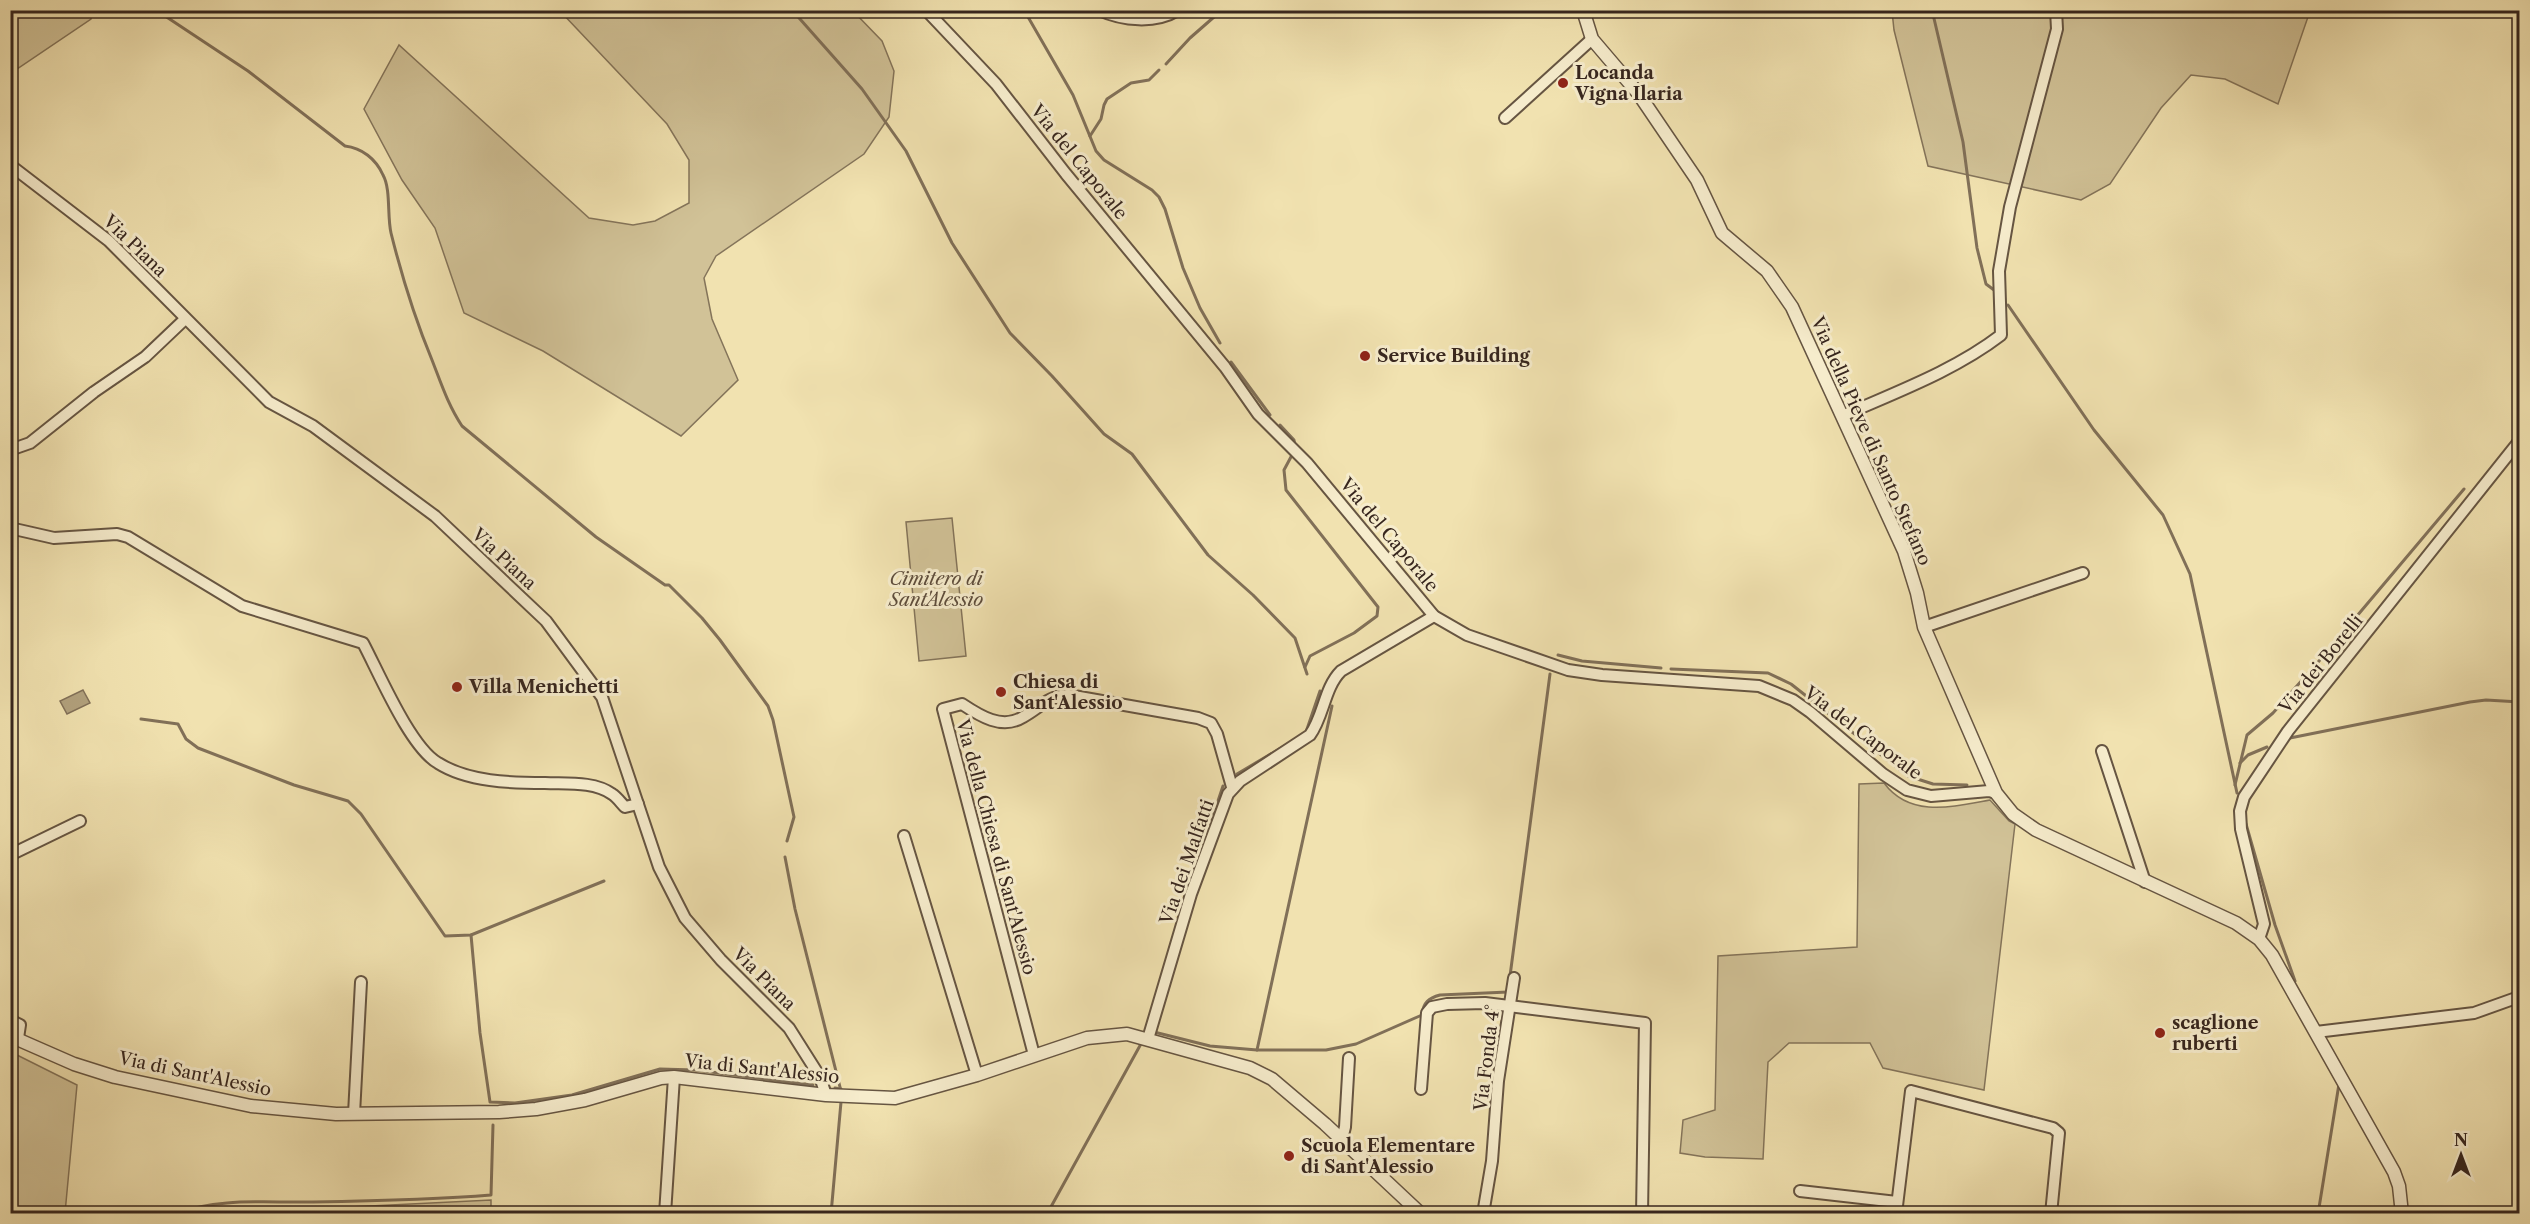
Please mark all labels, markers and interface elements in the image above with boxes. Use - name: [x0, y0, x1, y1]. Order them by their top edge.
- place label: Locanda Vigna Ilaria: [1574, 62, 1683, 105]
- marker: Locanda Vigna Ilaria: [1556, 76, 1570, 90]
- street label: Via del Caporale: [1025, 99, 1132, 224]
- street label: Via Piana: [98, 210, 172, 282]
- street label: Via della Pieve di Santo Stefano: [1806, 312, 1936, 569]
- place label: Service Building: [1377, 345, 1530, 367]
- marker: Service Building: [1358, 349, 1372, 363]
- street label: Via del Caporale: [1334, 473, 1443, 596]
- street label: Via Piana: [466, 523, 541, 595]
- park label: Cimitero di Sant'Alessio: [888, 568, 984, 611]
- street label: Via dei Borelli: [2274, 610, 2368, 719]
- place label: Chiesa di Sant'Alessio: [1013, 671, 1123, 714]
- place label: Villa Menichetti: [468, 676, 619, 698]
- marker: Villa Menichetti: [450, 680, 464, 694]
- street label: Via del Caporale: [1799, 681, 1926, 784]
- marker: Chiesa di Sant'Alessio: [994, 685, 1008, 699]
- street label: Via della Chiesa di Sant'Alessio: [951, 716, 1041, 977]
- street label: Via dei Malfatti: [1155, 796, 1219, 928]
- street label: Via Piana: [727, 942, 800, 1015]
- street label: Via Fonda 4°: [1469, 1004, 1504, 1113]
- place label: scaglione ruberti: [2172, 1012, 2259, 1055]
- marker: scaglione ruberti: [2153, 1026, 2167, 1040]
- street label: Via di Sant'Alessio: [116, 1047, 273, 1101]
- street label: Via di Sant'Alessio: [683, 1050, 840, 1088]
- north arrow: [2431, 1125, 2491, 1185]
- text: N: [2454, 1130, 2468, 1150]
- place label: Scuola Elementare di Sant'Alessio: [1301, 1135, 1475, 1178]
- marker: Scuola Elementare di Sant'Alessio: [1282, 1149, 1296, 1163]

